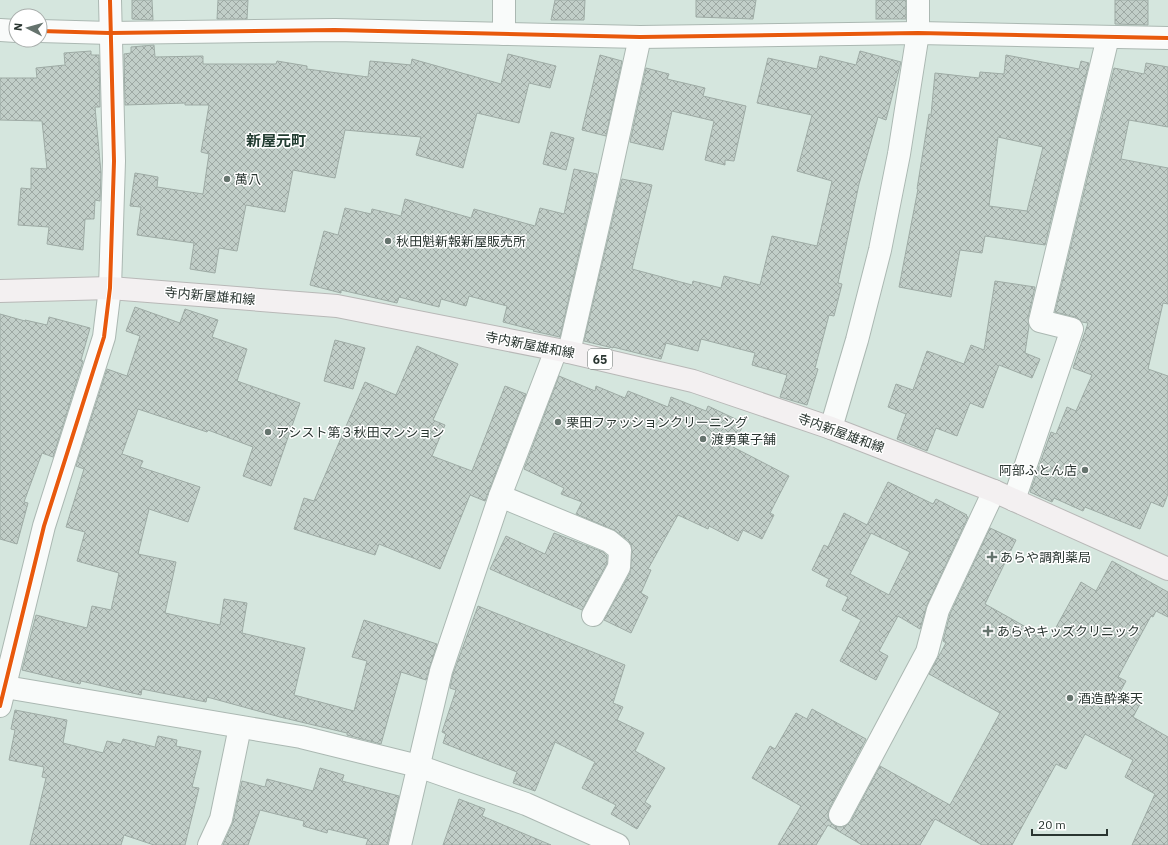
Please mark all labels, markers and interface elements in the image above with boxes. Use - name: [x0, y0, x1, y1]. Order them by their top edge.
- north arrow: [8, 8, 48, 48]
- text: N: [11, 22, 25, 32]
- district label: 新屋元町: [246, 131, 306, 150]
- place label: 萬八: [235, 171, 261, 188]
- marker: 萬八: [222, 174, 232, 184]
- place label: 秋田魁新報新屋販売所: [396, 233, 526, 250]
- marker: 秋田魁新報新屋販売所: [383, 236, 393, 246]
- street label: 寺内新屋雄和線: [164, 284, 256, 308]
- street label: 寺内新屋雄和線: [484, 328, 576, 362]
- road number: 65: [588, 349, 612, 369]
- street label: 寺内新屋雄和線: [795, 409, 887, 457]
- place label: 栗田ファッションクリーニング: [566, 414, 748, 431]
- marker: 栗田ファッションクリーニング: [553, 417, 563, 427]
- place label: アシスト第３秋田マンション: [276, 424, 444, 441]
- marker: アシスト第３秋田マンション: [263, 427, 273, 437]
- place label: 渡勇菓子舗: [711, 431, 776, 448]
- marker: 渡勇菓子舗: [698, 434, 708, 444]
- place label: 阿部ふとん店: [999, 462, 1077, 479]
- marker: 阿部ふとん店: [1080, 465, 1090, 475]
- place label: あらや調剤薬局: [1000, 549, 1091, 566]
- marker: あらや調剤薬局: [987, 552, 997, 562]
- place label: あらやキッズクリニック: [997, 623, 1140, 640]
- marker: あらやキッズクリニック: [982, 625, 994, 637]
- place label: 酒造酔楽天: [1078, 690, 1143, 707]
- marker: 酒造酔楽天: [1065, 693, 1075, 703]
- scale bar: [1032, 811, 1107, 837]
- text: 20 m: [1038, 817, 1066, 832]

